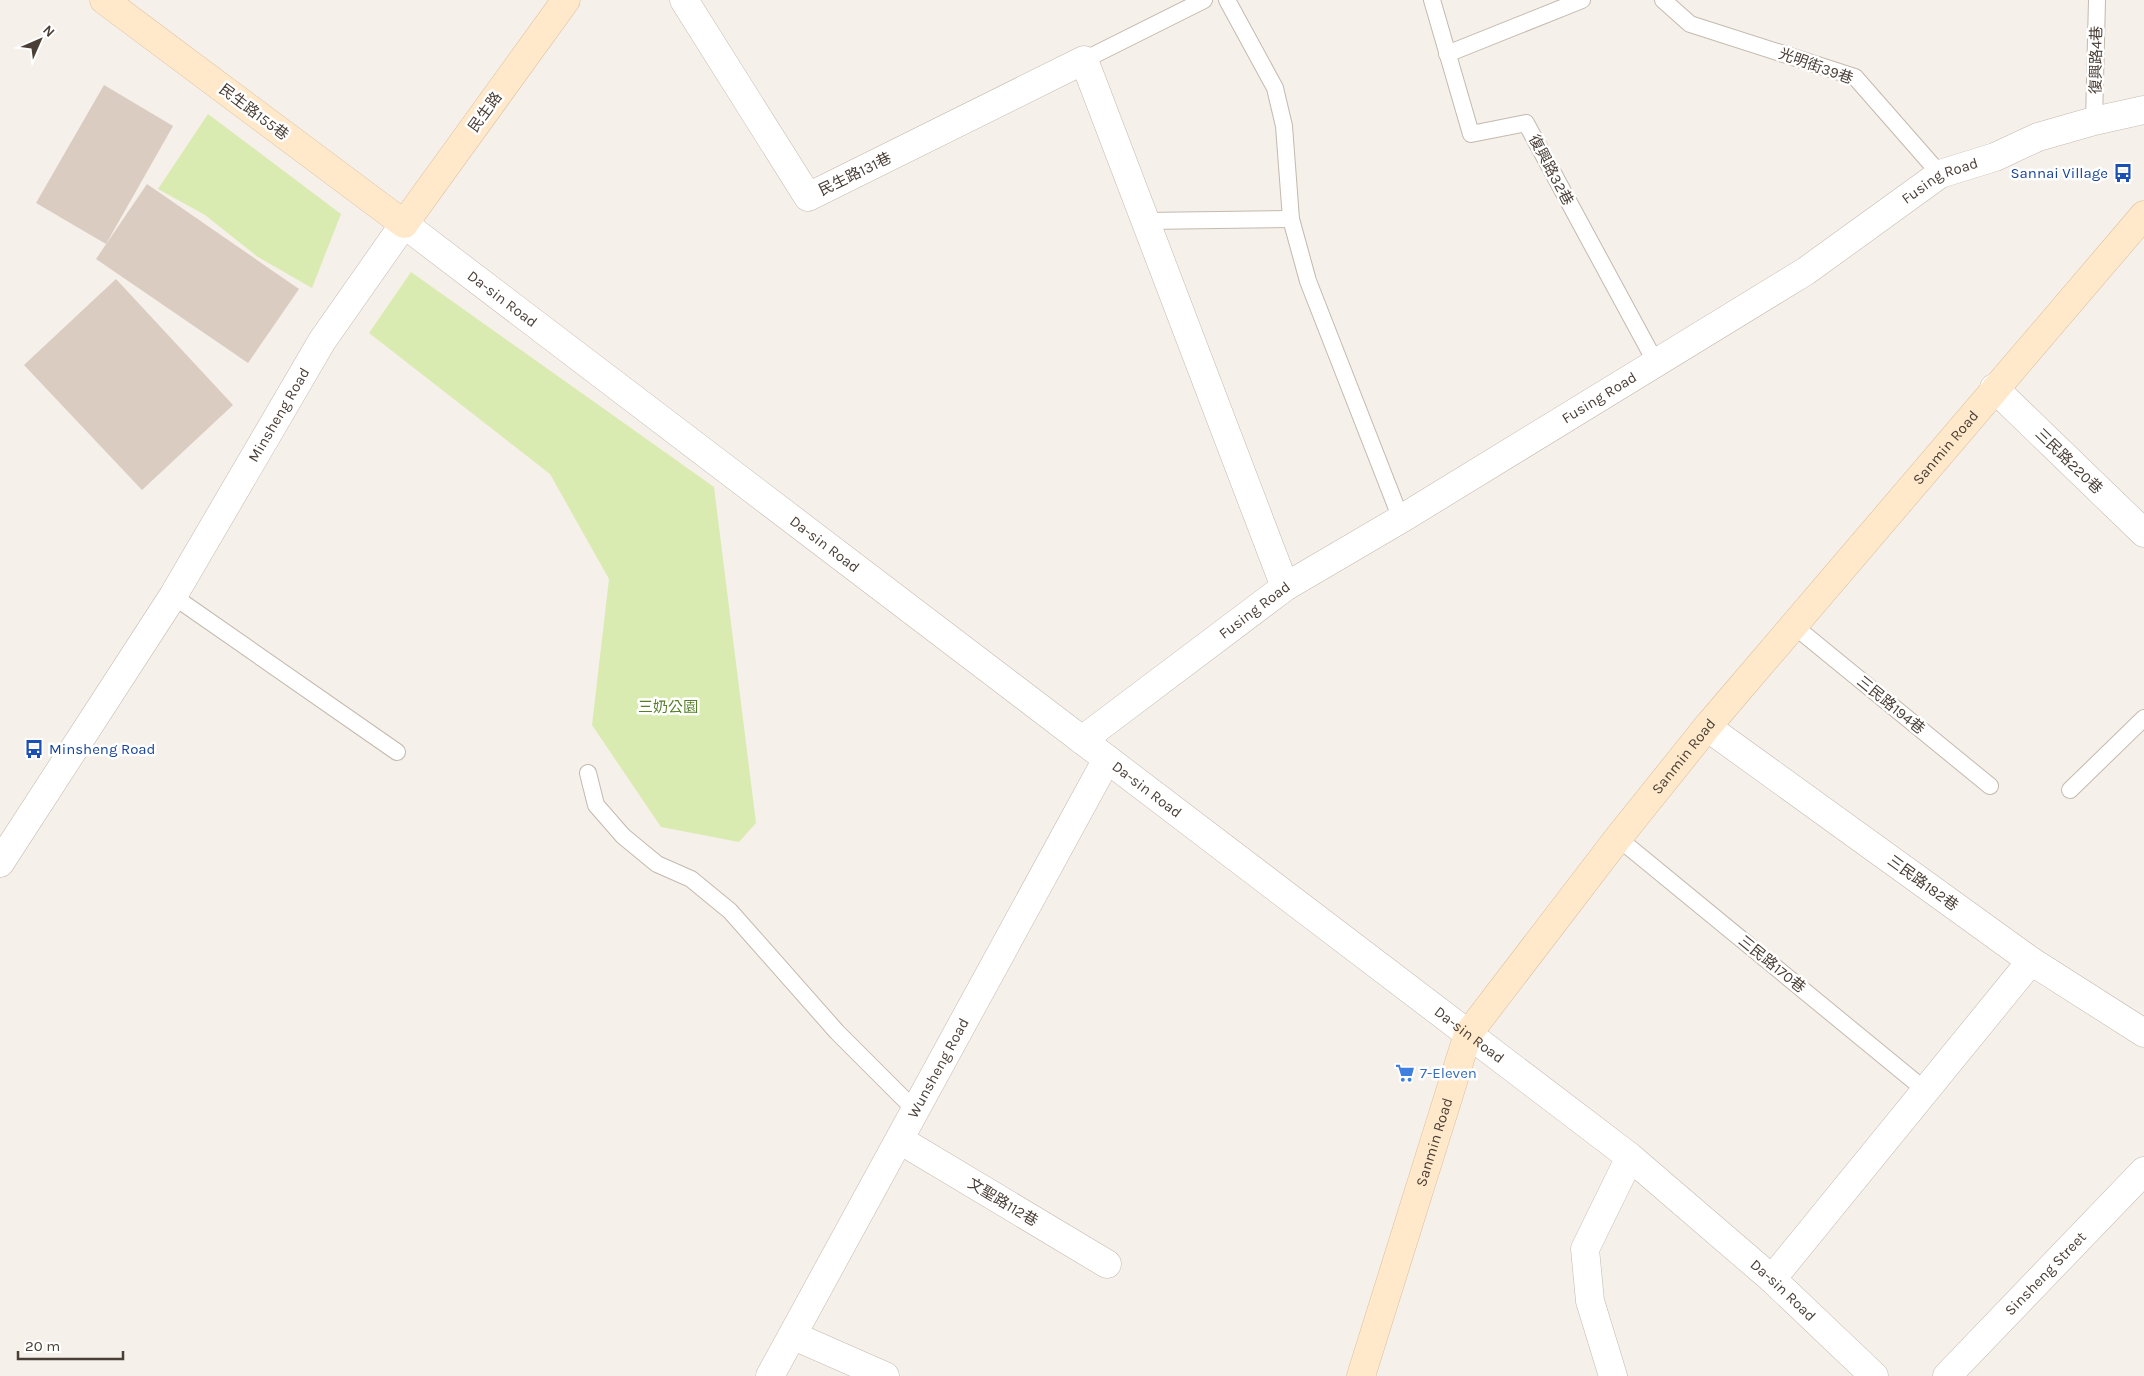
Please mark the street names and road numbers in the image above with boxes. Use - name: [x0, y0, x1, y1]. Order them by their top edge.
- street label: 復興路4巷: [2086, 26, 2106, 94]
- street label: 光明街39巷: [1776, 44, 1856, 88]
- street label: 民生路155巷: [216, 80, 292, 144]
- street label: 民生路: [464, 89, 506, 135]
- street label: 復興路32巷: [1525, 132, 1577, 208]
- street label: 民生路131巷: [816, 149, 894, 199]
- street label: Fusing Road: [1898, 154, 1980, 208]
- street label: Da-sin Road: [464, 267, 541, 331]
- street label: Minsheng Road: [244, 364, 314, 465]
- street label: Fusing Road: [1558, 368, 1640, 427]
- street label: Sanmin Road: [1909, 407, 1982, 488]
- street label: 三民路220巷: [2032, 425, 2106, 497]
- street label: Da-sin Road: [786, 512, 863, 576]
- street label: Fusing Road: [1215, 577, 1294, 643]
- street label: 三民路194巷: [1853, 672, 1929, 738]
- street label: Sanmin Road: [1648, 715, 1719, 798]
- street label: Da-sin Road: [1109, 757, 1185, 822]
- street label: 三民路182巷: [1884, 851, 1962, 915]
- street label: 三民路170巷: [1735, 932, 1809, 996]
- street label: Da-sin Road: [1431, 1002, 1508, 1067]
- street label: Wunsheng Road: [904, 1015, 973, 1121]
- street label: Sanmin Road: [1412, 1096, 1456, 1189]
- street label: 文聖路112巷: [965, 1174, 1041, 1230]
- street label: Sinsheng Street: [2001, 1228, 2090, 1319]
- street label: Da-sin Road: [1747, 1255, 1820, 1325]

